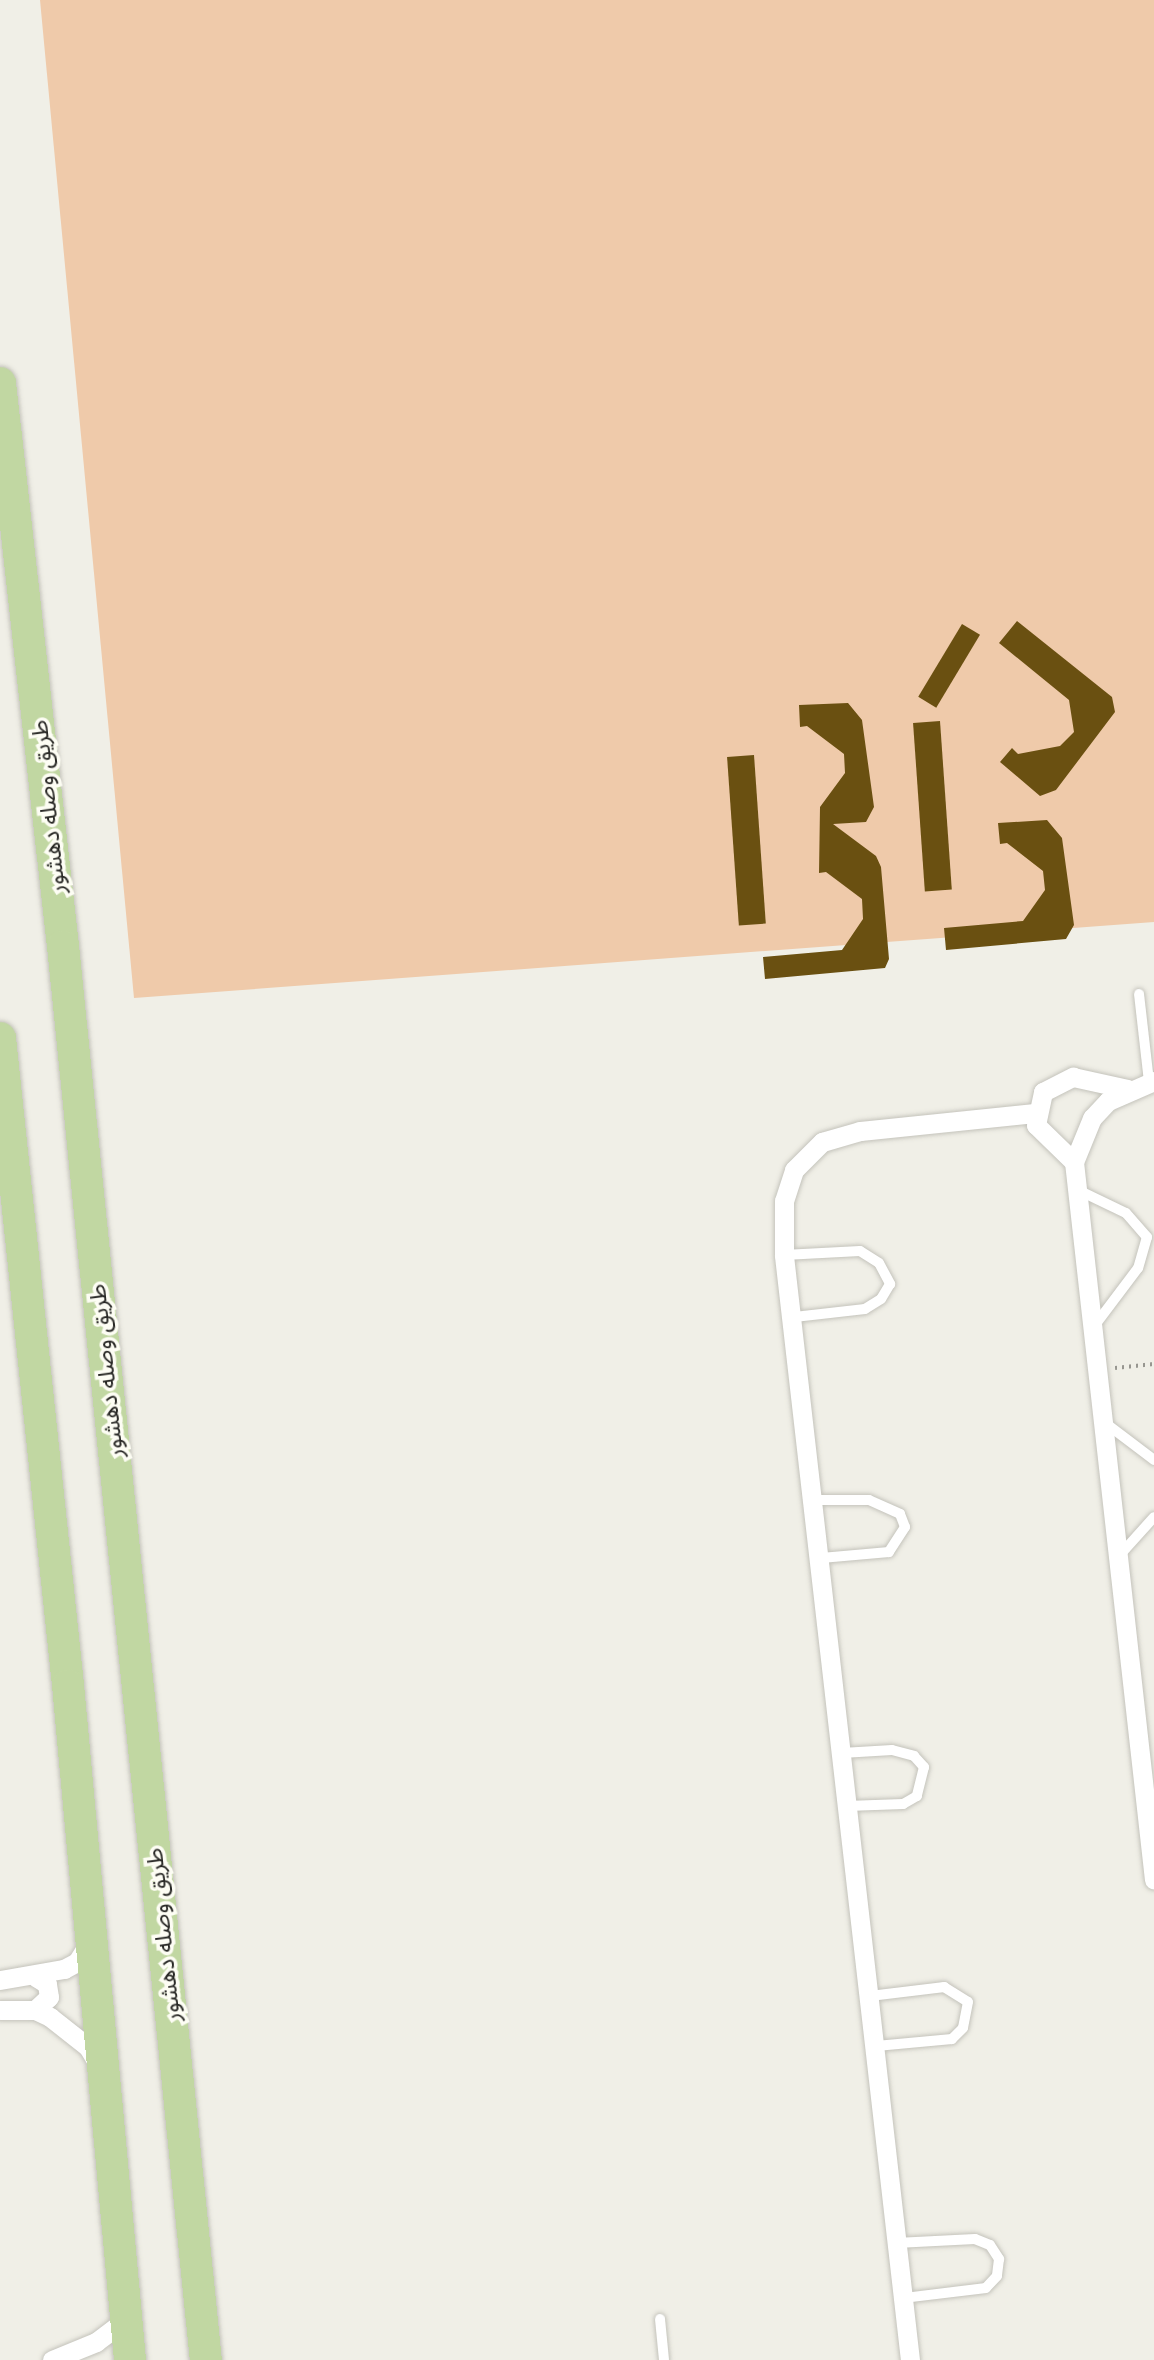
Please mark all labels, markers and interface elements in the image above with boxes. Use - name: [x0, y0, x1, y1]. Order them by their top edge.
- street label: طريق وصله دهشور: [25, 719, 71, 895]
- street label: طريق وصله دهشور: [83, 1283, 129, 1459]
- street label: طريق وصله دهشور: [140, 1847, 186, 2023]

